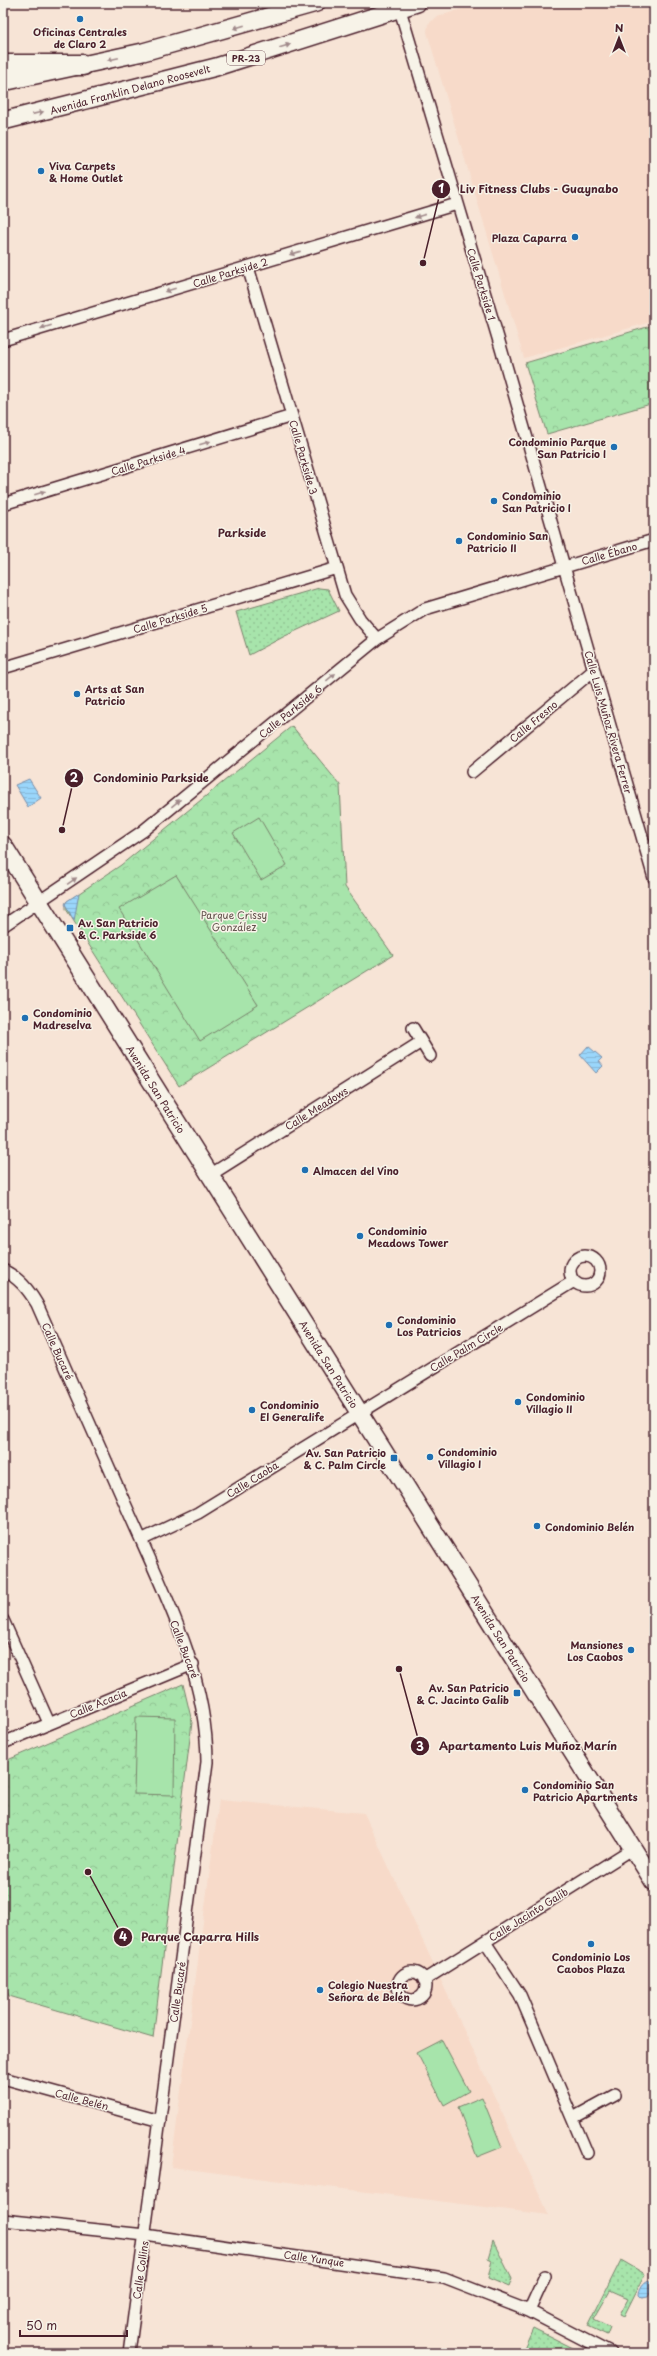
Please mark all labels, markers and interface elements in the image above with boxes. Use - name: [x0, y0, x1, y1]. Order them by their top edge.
- marker: Oficinas Centrales de Claro 2: [75, 14, 85, 24]
- north arrow: [599, 18, 639, 58]
- text: N: [615, 19, 624, 36]
- place label: Oficinas Centrales de Claro 2: [33, 24, 127, 51]
- one-way arrow: [232, 24, 244, 30]
- one-way arrow: [280, 43, 292, 49]
- road number: PR-23: [227, 51, 265, 65]
- one-way arrow: [106, 56, 119, 62]
- street label: Avenida Franklin Delano Roosevelt: [48, 60, 212, 118]
- one-way arrow: [32, 110, 44, 116]
- place label: Viva Carpets & Home Outlet: [49, 158, 123, 185]
- marker: Viva Carpets & Home Outlet: [36, 166, 46, 176]
- callout: Liv Fitness Clubs - Guaynabo: [431, 177, 627, 200]
- text: 1: [438, 179, 444, 197]
- text: Liv Fitness Clubs - Guaynabo: [460, 180, 619, 197]
- one-way arrow: [413, 213, 425, 219]
- place label: Plaza Caparra: [492, 230, 567, 245]
- marker: Plaza Caparra: [570, 232, 580, 242]
- street label: Calle Parkside 1: [464, 246, 500, 322]
- one-way arrow: [289, 250, 301, 256]
- street label: Calle Parkside 2: [191, 253, 269, 291]
- one-way arrow: [164, 287, 176, 293]
- one-way arrow: [40, 324, 52, 330]
- street label: Calle Parkside 3: [286, 418, 322, 496]
- place label: Condominio Parque San Patricio I: [508, 434, 607, 461]
- one-way arrow: [199, 440, 211, 446]
- street label: Calle Parkside 4: [109, 441, 187, 478]
- marker: Condominio Parque San Patricio I: [609, 442, 619, 452]
- place label: Condominio San Patricio I: [502, 488, 571, 515]
- one-way arrow: [35, 490, 47, 496]
- marker: Condominio San Patricio I: [489, 496, 499, 506]
- district label: Parkside: [218, 524, 266, 541]
- place label: Condominio San Patricio II: [467, 528, 548, 555]
- marker: Condominio San Patricio II: [454, 536, 464, 546]
- street label: Calle Ébano: [579, 538, 639, 568]
- street label: Calle Parkside 5: [131, 600, 209, 636]
- street label: Calle Luis Muñoz Rivera Ferrer: [581, 649, 637, 796]
- one-way arrow: [326, 672, 337, 681]
- place label: Arts at San Patricio: [84, 681, 144, 708]
- street label: Calle Parkside 6: [255, 681, 325, 741]
- marker: Arts at San Patricio: [72, 689, 82, 699]
- street label: Calle Fresno: [506, 696, 561, 746]
- callout: Condominio Parkside: [64, 767, 217, 790]
- text: 2: [70, 768, 79, 786]
- text: Condominio Parkside: [93, 769, 209, 786]
- one-way arrow: [171, 799, 182, 808]
- one-way arrow: [67, 877, 77, 885]
- park label: Parque Crissy González: [201, 907, 268, 934]
- place label: Av. San Patricio & C. Parkside 6: [78, 915, 158, 942]
- marker: Av. San Patricio & C. Parkside 6: [65, 923, 75, 933]
- place label: Condominio Madreselva: [33, 1005, 92, 1032]
- marker: Condominio Madreselva: [20, 1013, 30, 1023]
- street label: Avenida San Patricio: [123, 1042, 189, 1136]
- street label: Calle Meadows: [282, 1082, 351, 1133]
- place label: Almacen del Vino: [313, 1163, 399, 1178]
- marker: Almacen del Vino: [300, 1165, 310, 1175]
- place label: Condominio Meadows Tower: [368, 1223, 449, 1250]
- marker: Condominio Meadows Tower: [355, 1231, 365, 1241]
- place label: Condominio Los Patricios: [397, 1312, 461, 1339]
- street label: Avenida San Patricio: [296, 1317, 362, 1411]
- street label: Calle Palm Circle: [427, 1319, 506, 1375]
- street label: Calle Bucaré: [39, 1320, 77, 1382]
- marker: Condominio Los Patricios: [384, 1320, 394, 1330]
- place label: Condominio Villagio II: [526, 1389, 585, 1416]
- place label: Condominio El Generalife: [260, 1397, 324, 1424]
- marker: Condominio Villagio II: [513, 1397, 523, 1407]
- marker: Condominio El Generalife: [247, 1405, 257, 1415]
- place label: Condominio Villagio I: [438, 1444, 497, 1471]
- place label: Av. San Patricio & C. Palm Circle: [304, 1445, 386, 1472]
- marker: Condominio Villagio I: [425, 1452, 435, 1462]
- marker: Av. San Patricio & C. Palm Circle: [389, 1453, 399, 1463]
- street label: Calle Caoba: [223, 1457, 282, 1501]
- place label: Condominio Belén: [545, 1519, 634, 1534]
- marker: Condominio Belén: [532, 1521, 542, 1531]
- street label: Avenida San Patricio: [468, 1591, 534, 1685]
- street label: Calle Bucaré: [167, 1618, 203, 1680]
- place label: Mansiones Los Caobos: [567, 1637, 623, 1664]
- marker: Mansiones Los Caobos: [626, 1645, 636, 1655]
- place label: Av. San Patricio & C. Jacinto Galib: [417, 1680, 509, 1707]
- street label: Calle Acacia: [67, 1684, 130, 1721]
- marker: Av. San Patricio & C. Jacinto Galib: [512, 1688, 522, 1698]
- callout: Apartamento Luis Muñoz Marín: [410, 1735, 626, 1758]
- text: 3: [416, 1737, 424, 1755]
- text: Apartamento Luis Muñoz Marín: [439, 1737, 617, 1754]
- place label: Condominio San Patricio Apartments: [533, 1777, 638, 1804]
- marker: Condominio San Patricio Apartments: [520, 1785, 530, 1795]
- street label: Calle Jacinto Galib: [485, 1884, 571, 1944]
- callout: Parque Caparra Hills: [113, 1925, 267, 1948]
- text: 4: [119, 1927, 127, 1945]
- text: Parque Caparra Hills: [141, 1928, 259, 1945]
- marker: Condominio Los Caobos Plaza: [586, 1939, 596, 1949]
- place label: Condominio Los Caobos Plaza: [552, 1949, 630, 1976]
- street label: Calle Bucaré: [165, 1961, 189, 2023]
- place label: Colegio Nuestra Señora de Belén: [328, 1977, 410, 2004]
- marker: Colegio Nuestra Señora de Belén: [315, 1985, 325, 1995]
- street label: Calle Belén: [54, 2085, 110, 2113]
- street label: Calle Collins: [128, 2239, 152, 2300]
- street label: Calle Yunque: [283, 2246, 345, 2270]
- scale bar: [20, 2312, 127, 2338]
- text: 50 m: [26, 2316, 57, 2334]

